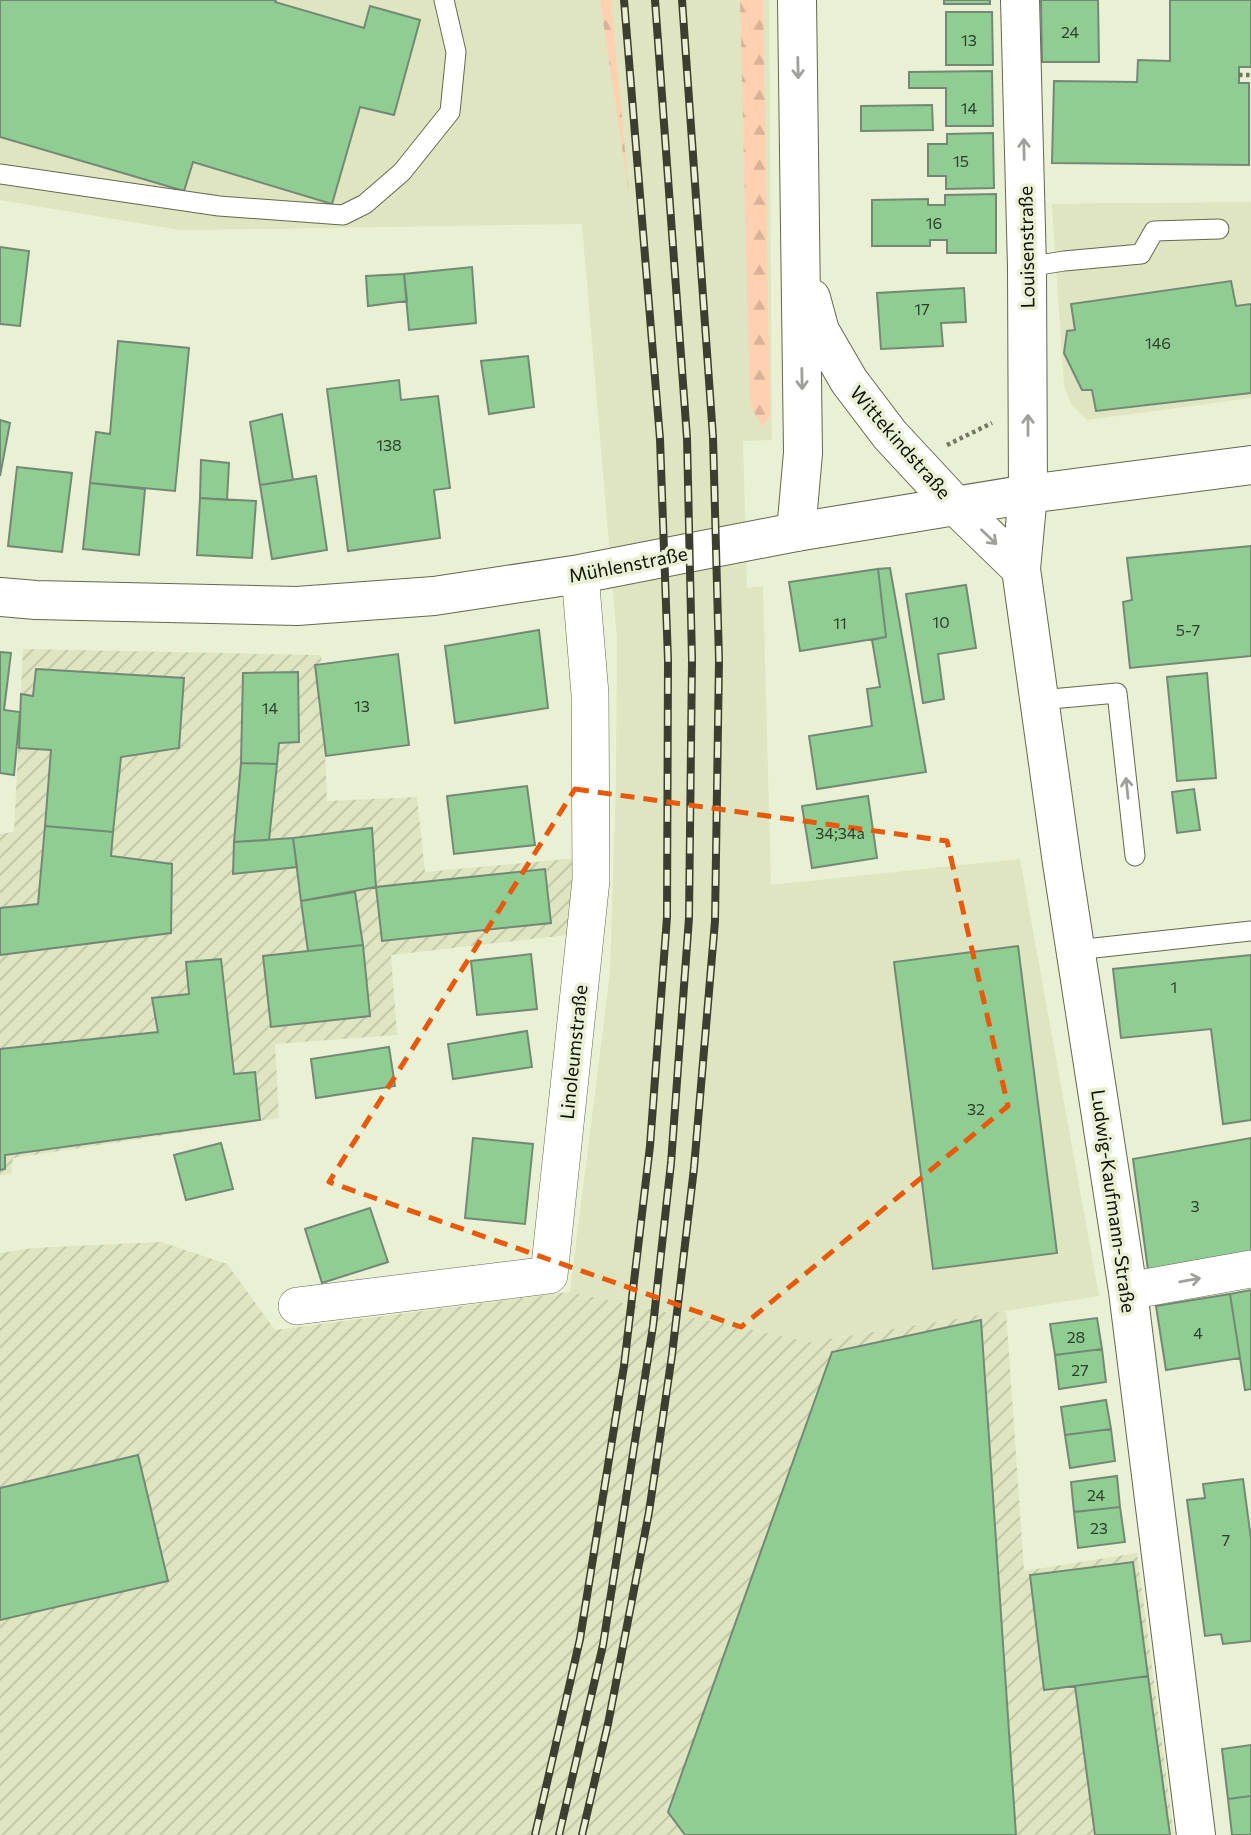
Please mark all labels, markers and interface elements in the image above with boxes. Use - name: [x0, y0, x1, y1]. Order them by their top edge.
- house number: 24: [1061, 22, 1079, 41]
- house number: 13: [961, 30, 977, 49]
- one-way arrow: [791, 56, 805, 79]
- house number: 14: [961, 98, 978, 117]
- one-way arrow: [1017, 138, 1030, 161]
- house number: 15: [953, 151, 969, 170]
- street label: Louisenstraße: [1013, 186, 1039, 308]
- house number: 16: [926, 213, 942, 232]
- house number: 17: [914, 299, 930, 318]
- house number: 146: [1145, 333, 1171, 352]
- one-way arrow: [795, 368, 809, 391]
- street label: Wittekindstraße: [846, 381, 956, 503]
- one-way arrow: [1021, 414, 1035, 437]
- house number: 138: [376, 435, 402, 454]
- one-way arrow: [980, 529, 997, 546]
- street label: Mühlenstraße: [567, 541, 689, 587]
- house number: 10: [932, 612, 950, 631]
- house number: 11: [833, 613, 847, 632]
- house number: 5-7: [1176, 620, 1200, 639]
- house number: 13: [354, 696, 370, 715]
- house number: 14: [262, 698, 279, 717]
- one-way arrow: [1120, 777, 1133, 800]
- house number: 34;34a: [815, 823, 865, 842]
- house number: 1: [1171, 977, 1177, 996]
- street label: Linoleumstraße: [554, 984, 592, 1120]
- street label: Ludwig-Kaufmann-Straße: [1087, 1088, 1141, 1314]
- house number: 32: [967, 1099, 985, 1118]
- house number: 3: [1190, 1196, 1200, 1215]
- one-way arrow: [1178, 1273, 1201, 1286]
- house number: 4: [1193, 1323, 1203, 1342]
- house number: 28: [1067, 1327, 1085, 1346]
- house number: 27: [1071, 1360, 1089, 1379]
- house number: 24: [1087, 1485, 1105, 1504]
- house number: 23: [1090, 1518, 1108, 1537]
- house number: 7: [1222, 1530, 1230, 1549]

